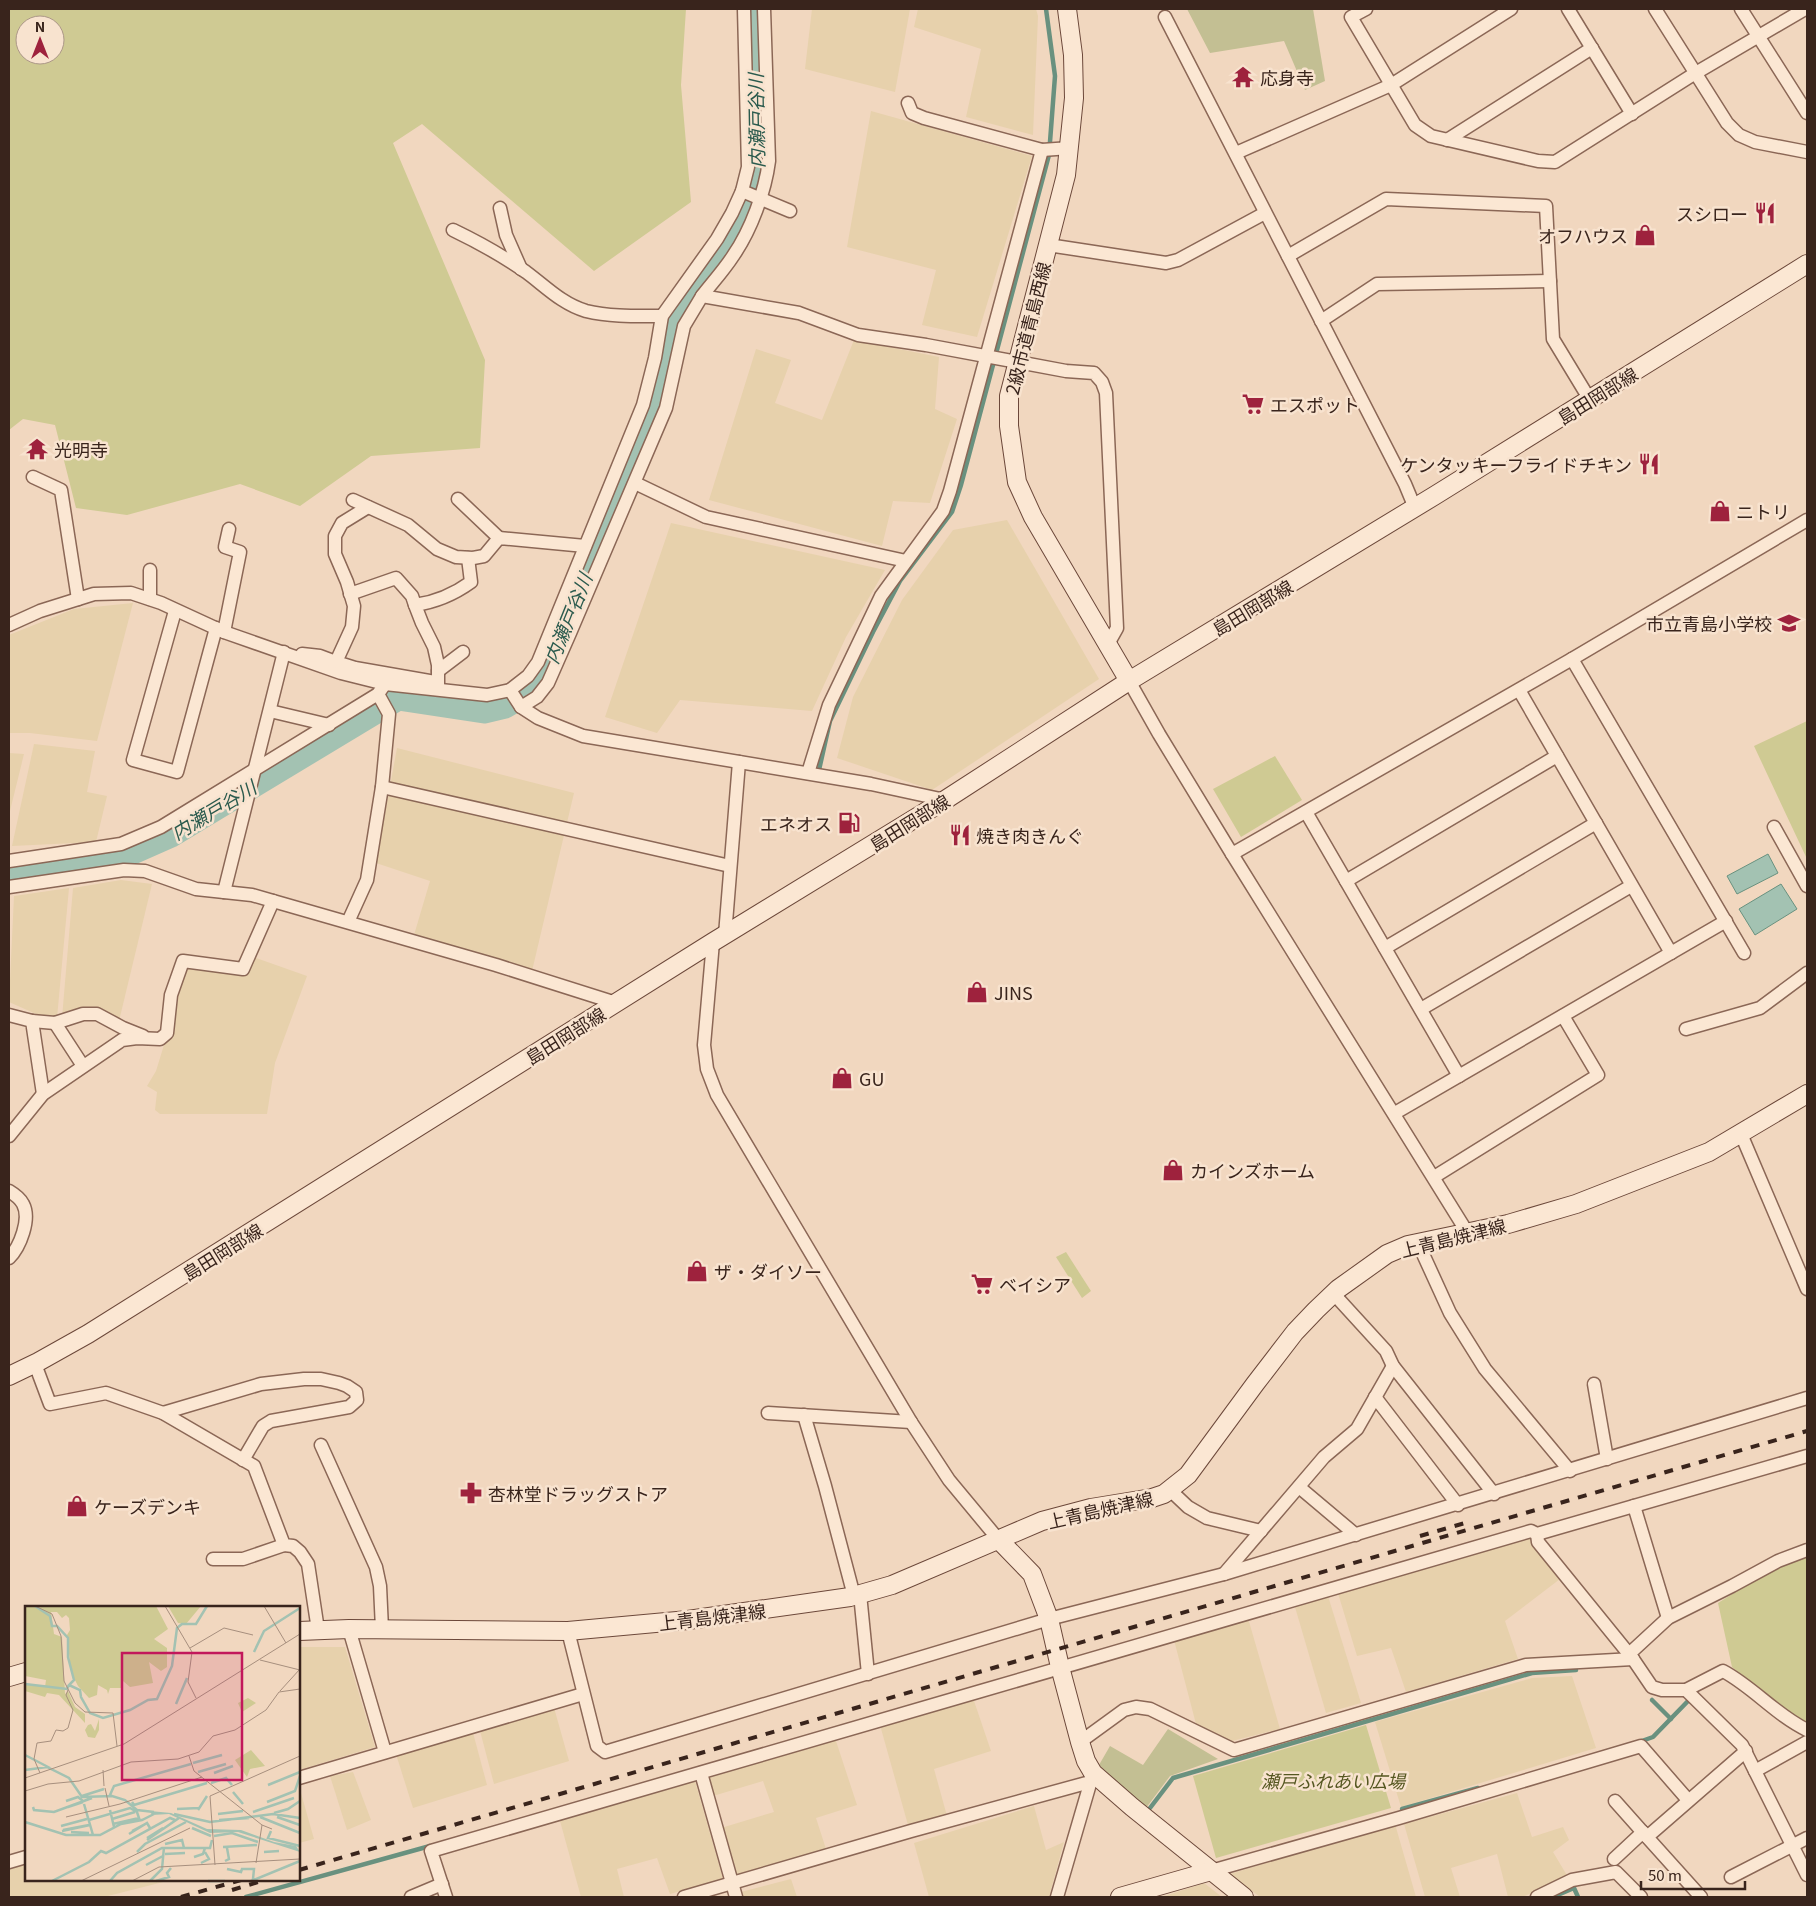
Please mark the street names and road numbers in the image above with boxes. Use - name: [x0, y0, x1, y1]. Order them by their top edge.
- street label: 2級市道青島西線: [998, 259, 1056, 397]
- street label: 島田岡部線: [1552, 360, 1642, 430]
- street label: 島田岡部線: [1207, 573, 1297, 641]
- street label: 島田岡部線: [864, 787, 954, 857]
- street label: 島田岡部線: [520, 1000, 610, 1070]
- street label: 上青島焼津線: [1397, 1211, 1509, 1263]
- street label: 島田岡部線: [177, 1216, 267, 1286]
- street label: 上青島焼津線: [1044, 1484, 1156, 1534]
- street label: 上青島焼津線: [657, 1597, 767, 1635]

